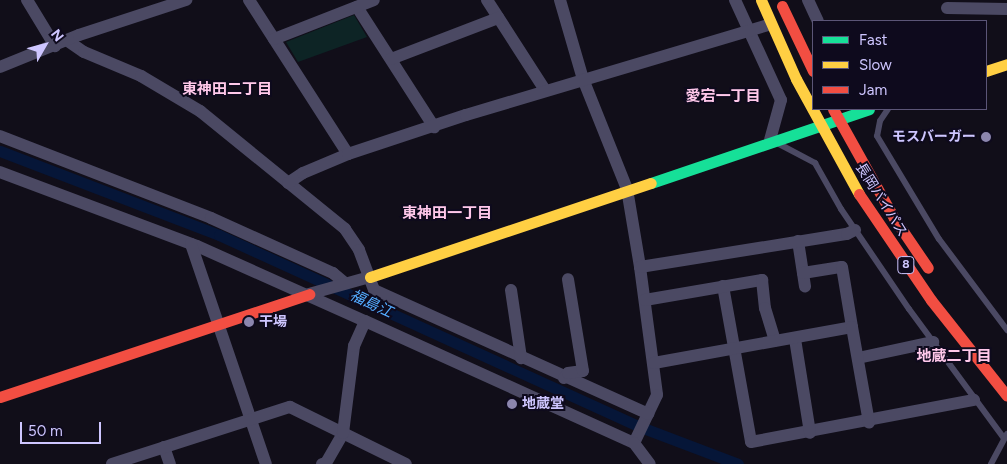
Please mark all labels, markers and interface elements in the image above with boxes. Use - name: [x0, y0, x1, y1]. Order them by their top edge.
- north arrow: [20, 20, 70, 70]
- legend: [812, 20, 987, 110]
- text: N: [47, 26, 67, 45]
- text: Fast: [859, 31, 887, 49]
- text: Slow: [859, 56, 892, 74]
- district label: 東神田二丁目: [182, 81, 272, 99]
- text: Jam: [859, 81, 887, 99]
- district label: 愛宕一丁目: [686, 88, 760, 106]
- place label: モスバーガー: [892, 129, 976, 145]
- marker: モスバーガー: [980, 131, 992, 143]
- street label: 長岡バイパス: [852, 160, 910, 240]
- district label: 東神田一丁目: [402, 205, 492, 223]
- road number: 8: [897, 256, 915, 274]
- water label: 福島江: [347, 286, 395, 322]
- place label: 干場: [259, 314, 287, 330]
- marker: 干場: [243, 316, 255, 328]
- district label: 地蔵二丁目: [917, 348, 991, 366]
- place label: 地蔵堂: [522, 396, 564, 412]
- marker: 地蔵堂: [506, 398, 518, 410]
- scale bar: [22, 412, 104, 444]
- text: 50 m: [28, 422, 63, 440]

